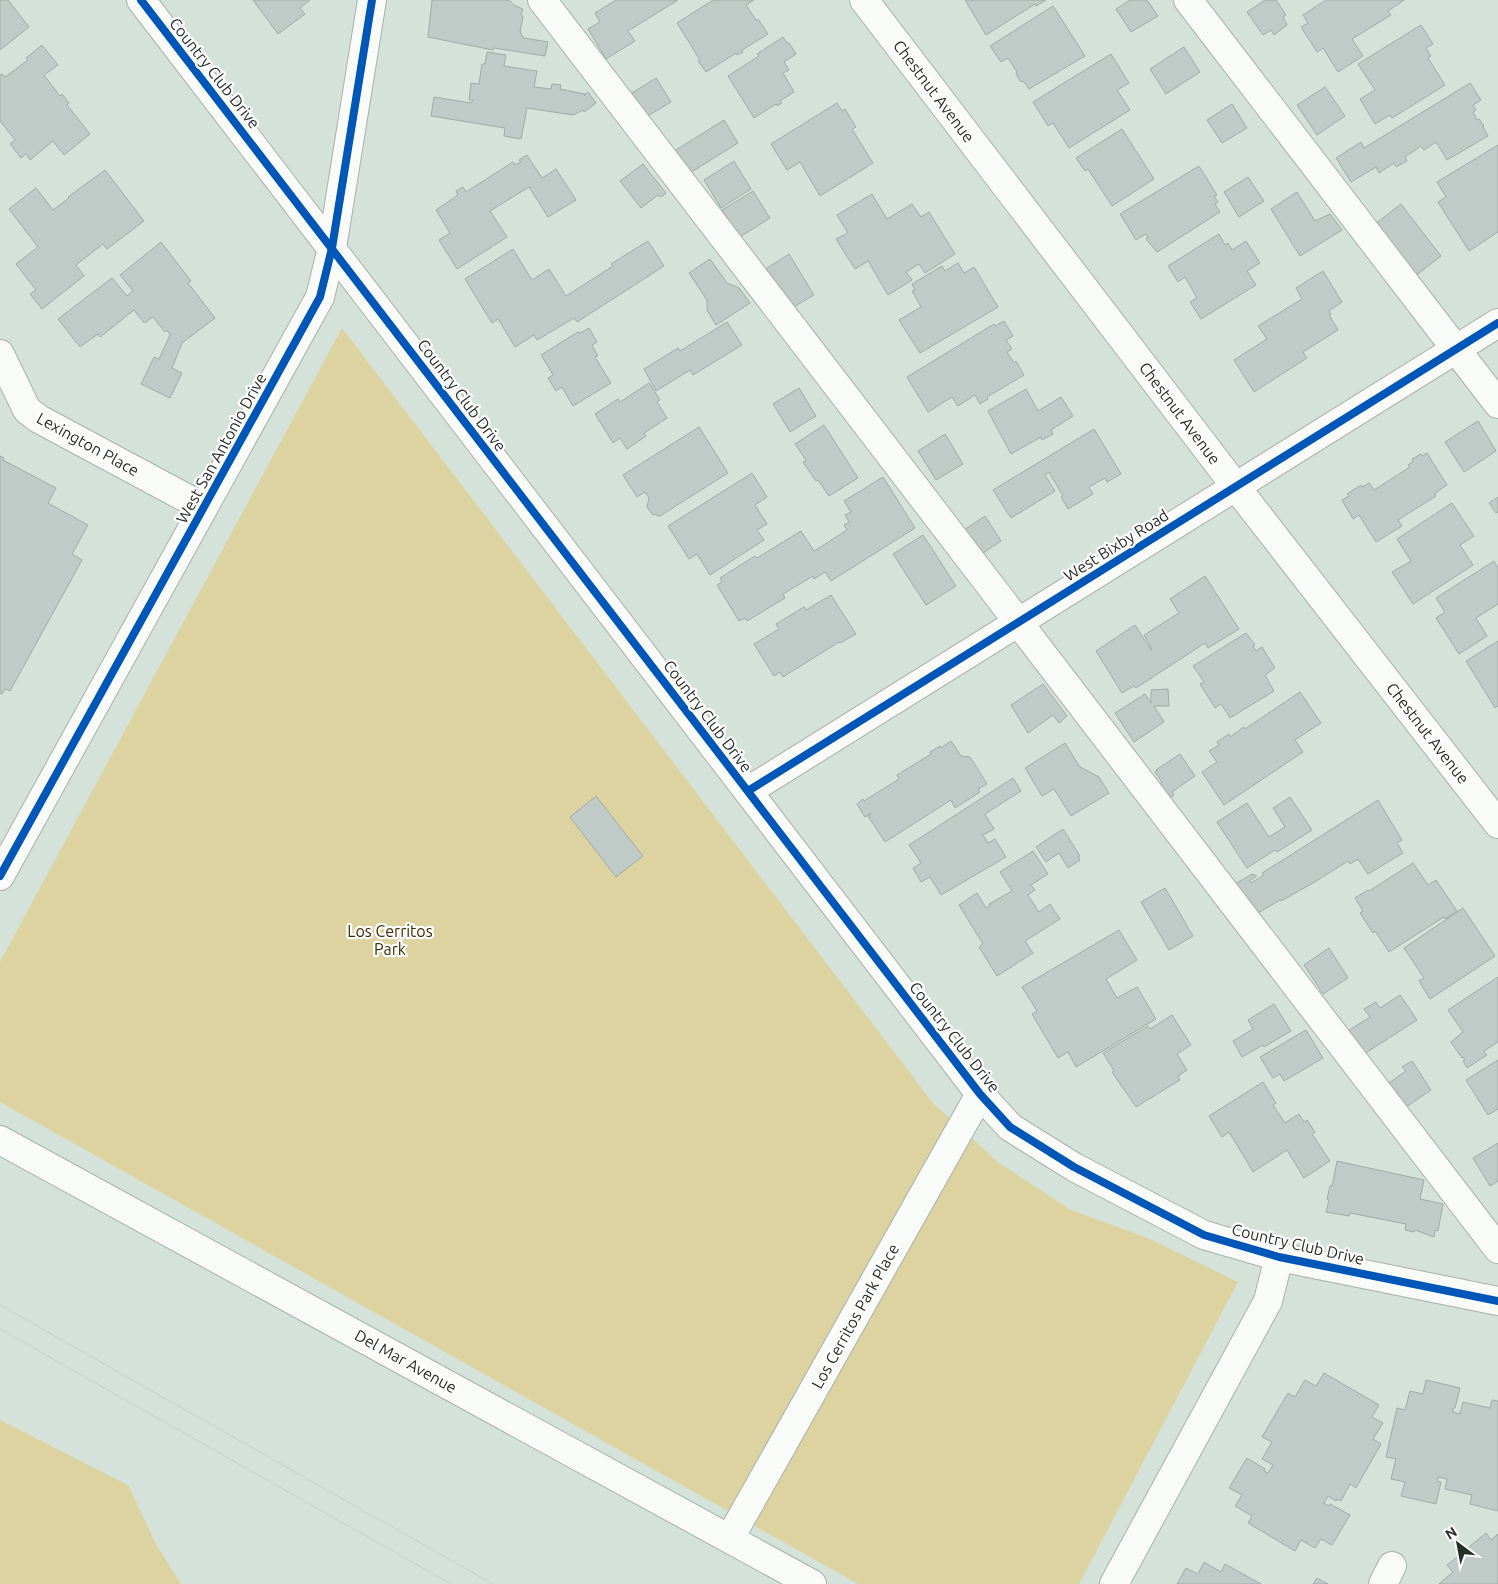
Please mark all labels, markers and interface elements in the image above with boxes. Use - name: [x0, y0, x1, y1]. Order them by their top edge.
- street label: Country Club Drive: [166, 14, 264, 132]
- street label: Chestnut Avenue: [890, 36, 978, 146]
- street label: Country Club Drive: [414, 335, 510, 455]
- street label: Chestnut Avenue: [1136, 358, 1224, 468]
- street label: West San Antonio Drive: [172, 370, 270, 526]
- street label: Lexington Place: [34, 409, 142, 479]
- street label: West Bixby Road: [1060, 506, 1172, 584]
- street label: Country Club Drive: [660, 656, 756, 776]
- street label: Chestnut Avenue: [1383, 679, 1473, 787]
- park label: Los Cerritos Park: [347, 922, 433, 958]
- street label: Country Club Drive: [906, 978, 1004, 1096]
- street label: Country Club Drive: [1230, 1220, 1366, 1268]
- street label: Los Cerritos Park Place: [808, 1240, 902, 1392]
- street label: Del Mar Avenue: [352, 1326, 460, 1396]
- north arrow: [1433, 1519, 1483, 1569]
- text: N: [1442, 1523, 1460, 1543]

